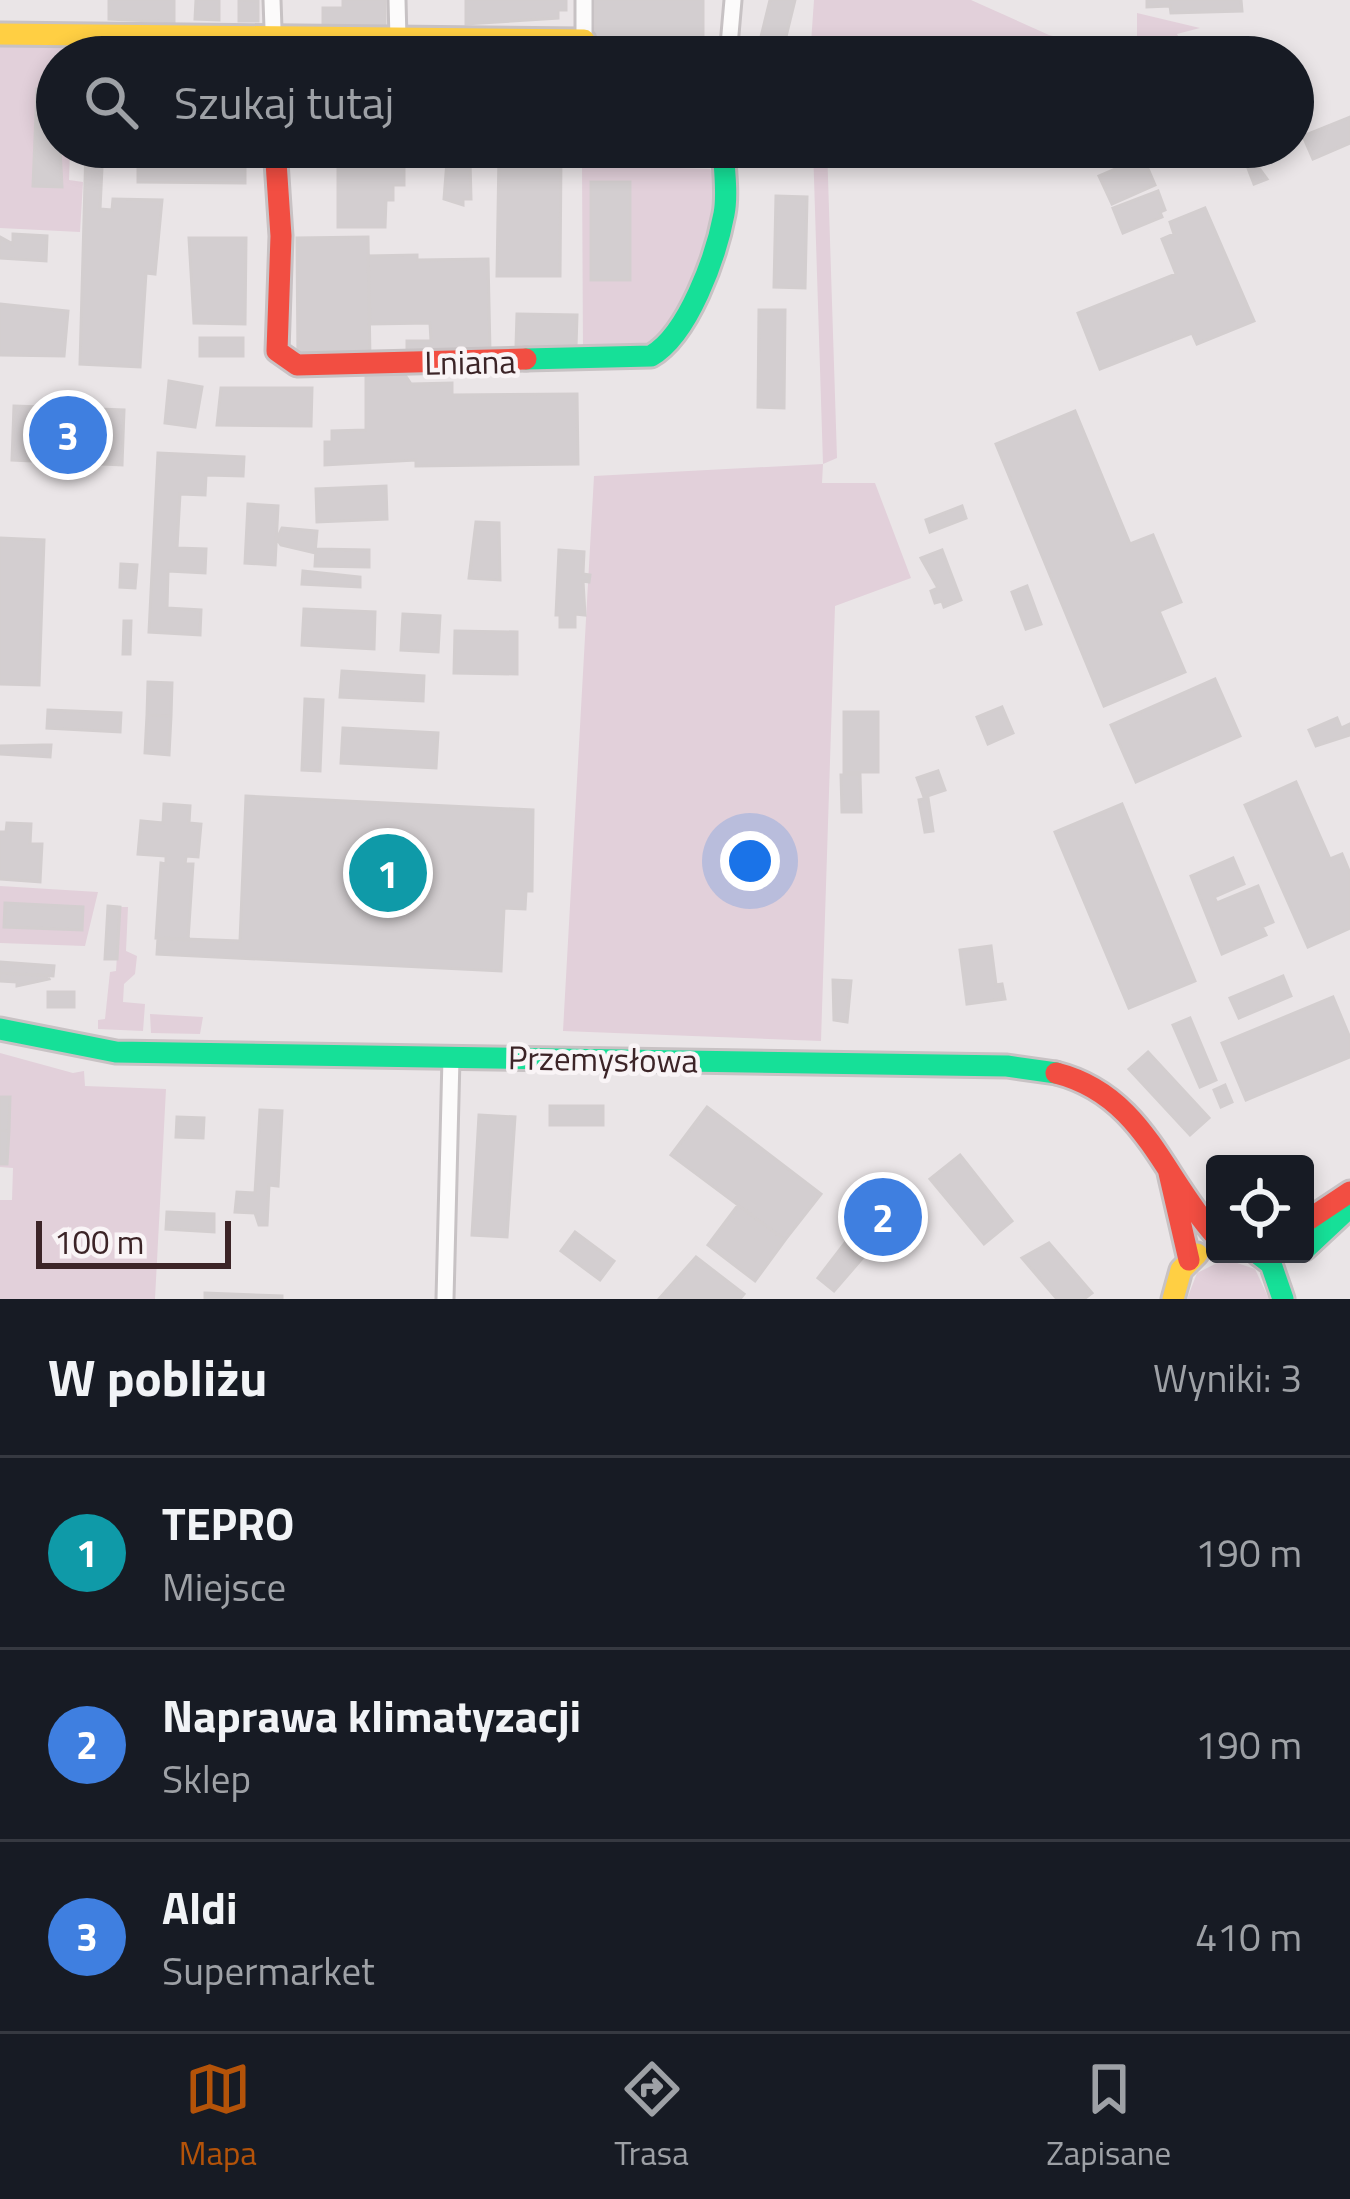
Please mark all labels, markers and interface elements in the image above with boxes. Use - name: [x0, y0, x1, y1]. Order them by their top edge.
- search box: [36, 36, 1314, 168]
- text: Szukaj tutaj: [174, 68, 394, 136]
- icon: search: [78, 69, 144, 135]
- street label: Lniana: [424, 336, 516, 388]
- pin: 3: [29, 390, 107, 480]
- pin: 1: [349, 828, 427, 918]
- your location: [720, 831, 780, 891]
- street label: Przemysłowa: [508, 1032, 698, 1086]
- map controls: [1206, 1155, 1314, 1263]
- button: locate: [1206, 1155, 1314, 1263]
- pin: 2: [844, 1172, 922, 1262]
- scale bar: [36, 1215, 231, 1268]
- text: 100 m: [54, 1217, 144, 1267]
- text: W pobliżu: [48, 1338, 268, 1416]
- text: Wyniki: 3: [1153, 1348, 1302, 1407]
- text: TEPRO: [162, 1489, 294, 1557]
- text: 1: [76, 1523, 98, 1582]
- text: 190 m: [1195, 1523, 1302, 1582]
- text: Miejsce: [162, 1557, 286, 1616]
- text: Naprawa klimatyzacji: [162, 1681, 581, 1749]
- text: 2: [76, 1715, 98, 1774]
- text: 190 m: [1195, 1715, 1302, 1774]
- text: Sklep: [162, 1749, 251, 1808]
- text: Aldi: [162, 1873, 238, 1941]
- text: 3: [76, 1907, 98, 1966]
- text: 410 m: [1195, 1907, 1302, 1966]
- text: Supermarket: [162, 1941, 375, 2000]
- tab: Mapa: [179, 2056, 257, 2178]
- tab: Trasa: [614, 2056, 689, 2178]
- tab: Zapisane: [1046, 2056, 1171, 2178]

